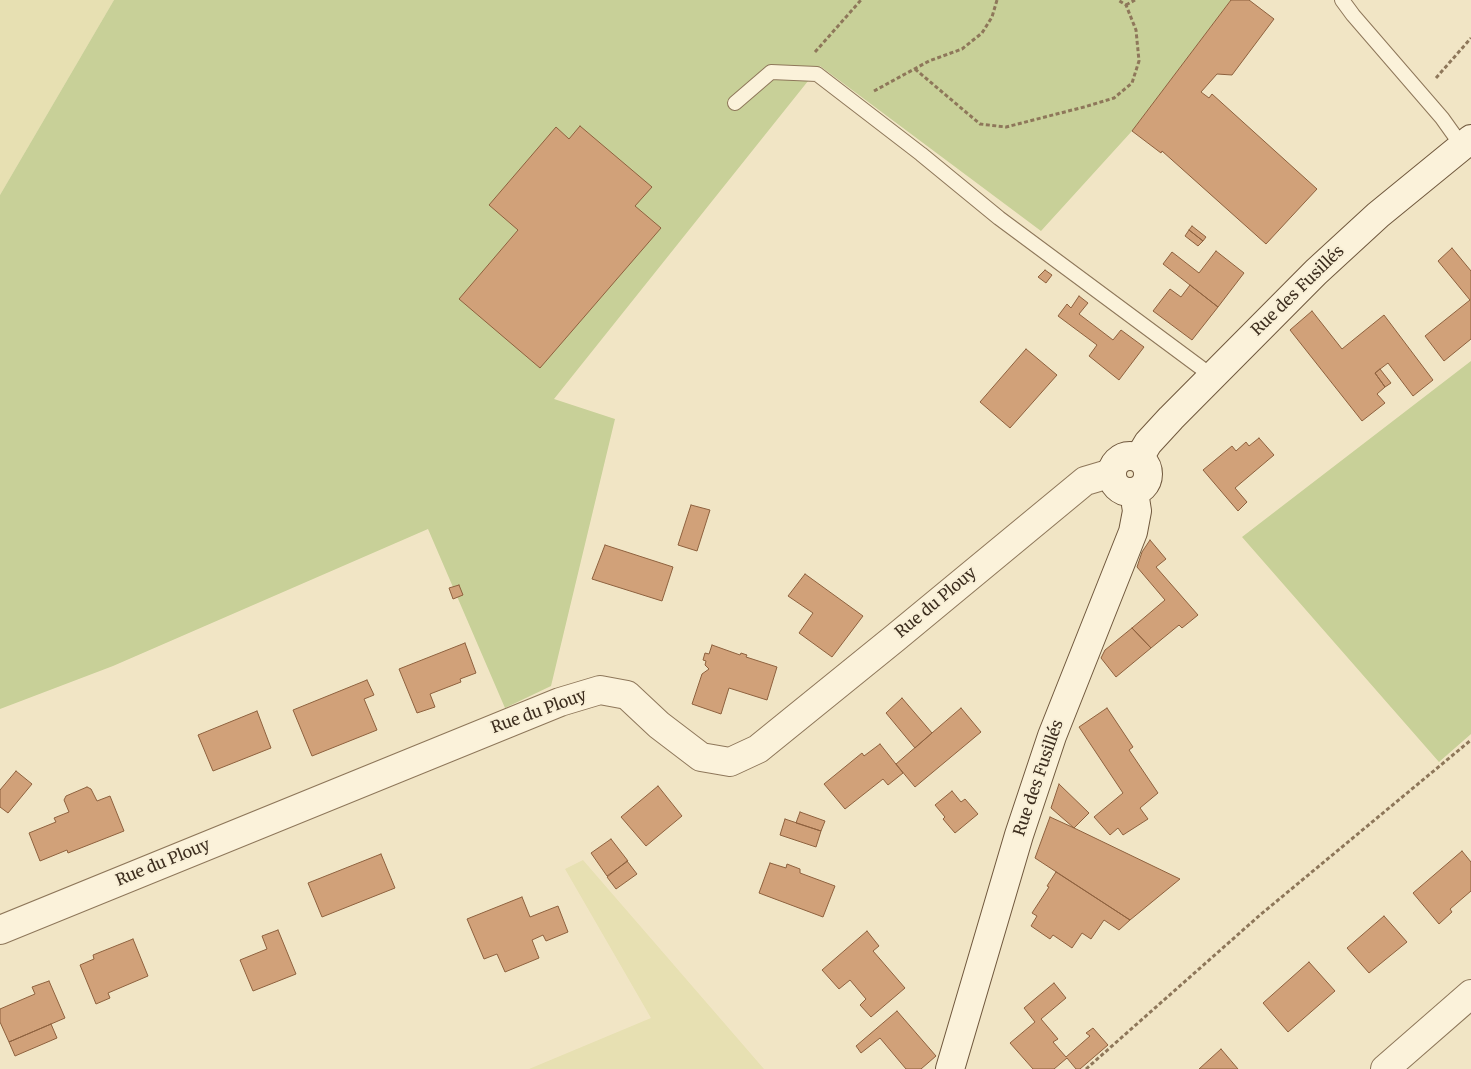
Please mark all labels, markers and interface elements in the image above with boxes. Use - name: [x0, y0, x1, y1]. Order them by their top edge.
- street label: Rue des Fusillés: [1248, 242, 1348, 340]
- street label: Rue du Plouy: [892, 564, 980, 642]
- street label: Rue du Plouy: [489, 686, 589, 738]
- street label: Rue des Fusillés: [1010, 717, 1068, 839]
- street label: Rue du Plouy: [113, 835, 213, 891]

